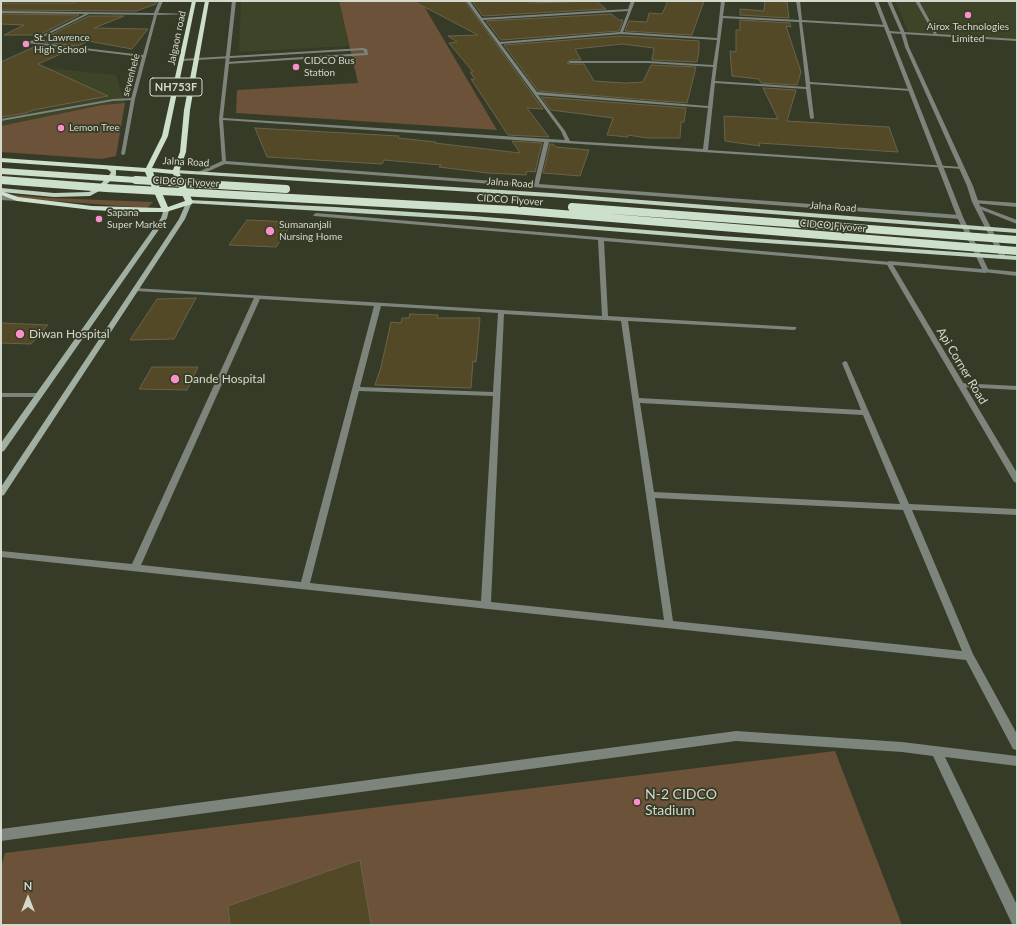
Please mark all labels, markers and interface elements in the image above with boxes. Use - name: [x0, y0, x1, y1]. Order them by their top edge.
- street label: Jalgaon road: [165, 10, 189, 66]
- marker: Airox Technologies Limited: [963, 10, 973, 20]
- place label: Airox Technologies Limited: [927, 21, 1009, 44]
- place label: St. Lawrence High School: [34, 32, 90, 56]
- marker: St. Lawrence High School: [21, 39, 31, 49]
- street label: sevenhele: [120, 52, 142, 98]
- place label: CIDCO Bus Station: [304, 55, 354, 78]
- marker: CIDCO Bus Station: [291, 62, 301, 72]
- road number: NH753F: [150, 78, 202, 96]
- place label: Lemon Tree: [69, 122, 120, 134]
- marker: Lemon Tree: [56, 123, 66, 133]
- street label: Jalna Road: [162, 155, 210, 169]
- street label: CIDCO Flyover: [152, 174, 220, 190]
- street label: Jalna Road: [486, 175, 534, 191]
- street label: CIDCO Flyover: [476, 192, 544, 208]
- street label: Jalna Road: [809, 199, 857, 215]
- place label: Sapana Super Market: [107, 207, 166, 230]
- marker: Sapana Super Market: [94, 214, 104, 224]
- street label: CIDCO Flyover: [799, 217, 867, 235]
- place label: Sumananjali Nursing Home: [279, 219, 342, 242]
- marker: Sumananjali Nursing Home: [264, 225, 276, 237]
- street label: Api Corner Road: [933, 325, 991, 407]
- place label: Diwan Hospital: [29, 327, 110, 341]
- marker: Diwan Hospital: [14, 328, 26, 340]
- place label: Dande Hospital: [184, 372, 265, 386]
- marker: Dande Hospital: [169, 373, 181, 385]
- place label: N-2 CIDCO Stadium: [645, 786, 717, 818]
- marker: N-2 CIDCO Stadium: [632, 797, 642, 807]
- north arrow: [8, 878, 48, 918]
- text: N: [24, 879, 32, 892]

